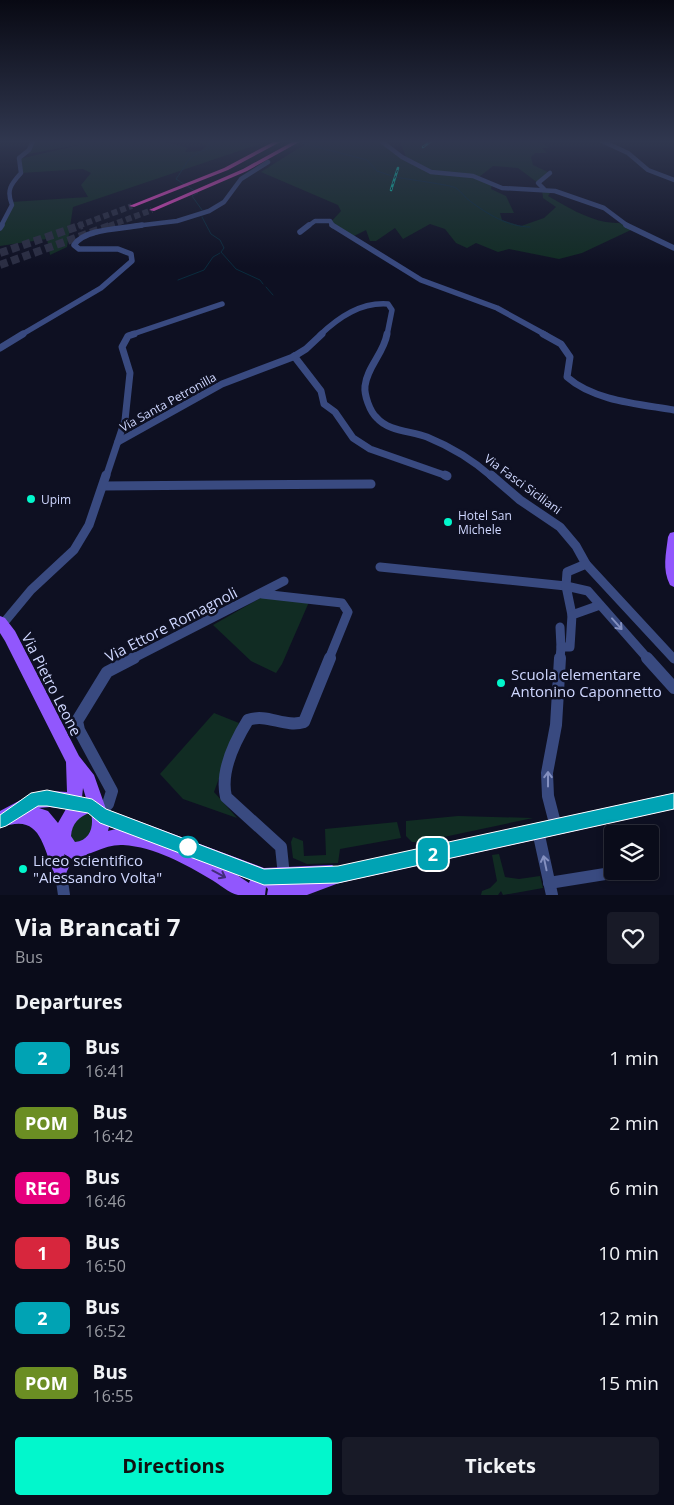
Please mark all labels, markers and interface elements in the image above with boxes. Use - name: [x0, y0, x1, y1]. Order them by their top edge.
- street label: Via Santa Petronilla: [117, 368, 219, 436]
- street label: Via Fasci Siciliani: [481, 450, 565, 518]
- place label: Upim: [41, 491, 71, 508]
- marker: Upim: [25, 493, 37, 505]
- place label: Hotel San Michele: [458, 507, 512, 538]
- marker: Hotel San Michele: [442, 516, 454, 528]
- street label: Via Ettore Romagnoli: [101, 582, 241, 666]
- one-way arrow: [611, 618, 623, 631]
- street label: Via Pietro Leone: [17, 629, 87, 739]
- place label: Scuola elementare Antonino Caponnetto: [511, 664, 662, 701]
- marker: Scuola elementare Antonino Caponnetto: [495, 677, 507, 689]
- one-way arrow: [543, 771, 553, 788]
- map controls: [604, 825, 659, 880]
- button: layers: [604, 825, 659, 880]
- unlabelled marker: [177, 836, 199, 858]
- line badge: 2: [417, 838, 449, 870]
- text: 2: [428, 842, 438, 866]
- place label: Liceo scientifico "Alessandro Volta": [33, 850, 162, 887]
- one-way arrow: [540, 855, 549, 871]
- marker: Liceo scientifico "Alessandro Volta": [17, 863, 29, 875]
- one-way arrow: [211, 870, 226, 879]
- text: Via Brancati 7: [15, 910, 180, 943]
- button: heart: [607, 912, 659, 964]
- text: Bus: [15, 946, 43, 968]
- text: Departures: [15, 989, 122, 1015]
- text: Bus: [85, 1034, 120, 1060]
- text: 1 min: [609, 1045, 659, 1071]
- text: 2: [37, 1046, 48, 1070]
- text: 16:41: [85, 1060, 126, 1082]
- text: Bus: [93, 1099, 127, 1125]
- text: 2 min: [609, 1110, 659, 1136]
- text: POM: [25, 1111, 68, 1135]
- text: 16:42: [93, 1125, 133, 1147]
- text: Bus: [85, 1164, 120, 1190]
- text: 6 min: [609, 1175, 659, 1201]
- text: REG: [25, 1176, 60, 1200]
- text: 16:46: [85, 1190, 126, 1212]
- text: Bus: [85, 1229, 120, 1255]
- text: 10 min: [598, 1240, 659, 1266]
- text: 1: [37, 1241, 48, 1265]
- text: 16:50: [85, 1255, 126, 1277]
- text: Bus: [85, 1294, 120, 1320]
- text: 12 min: [598, 1305, 659, 1331]
- text: 2: [37, 1306, 48, 1330]
- text: 16:52: [85, 1320, 126, 1342]
- text: Bus: [93, 1359, 127, 1385]
- text: 15 min: [598, 1370, 659, 1396]
- text: POM: [25, 1371, 68, 1395]
- text: 16:55: [93, 1385, 133, 1407]
- button: Directions: [15, 1437, 332, 1495]
- button: Tickets: [342, 1437, 659, 1495]

